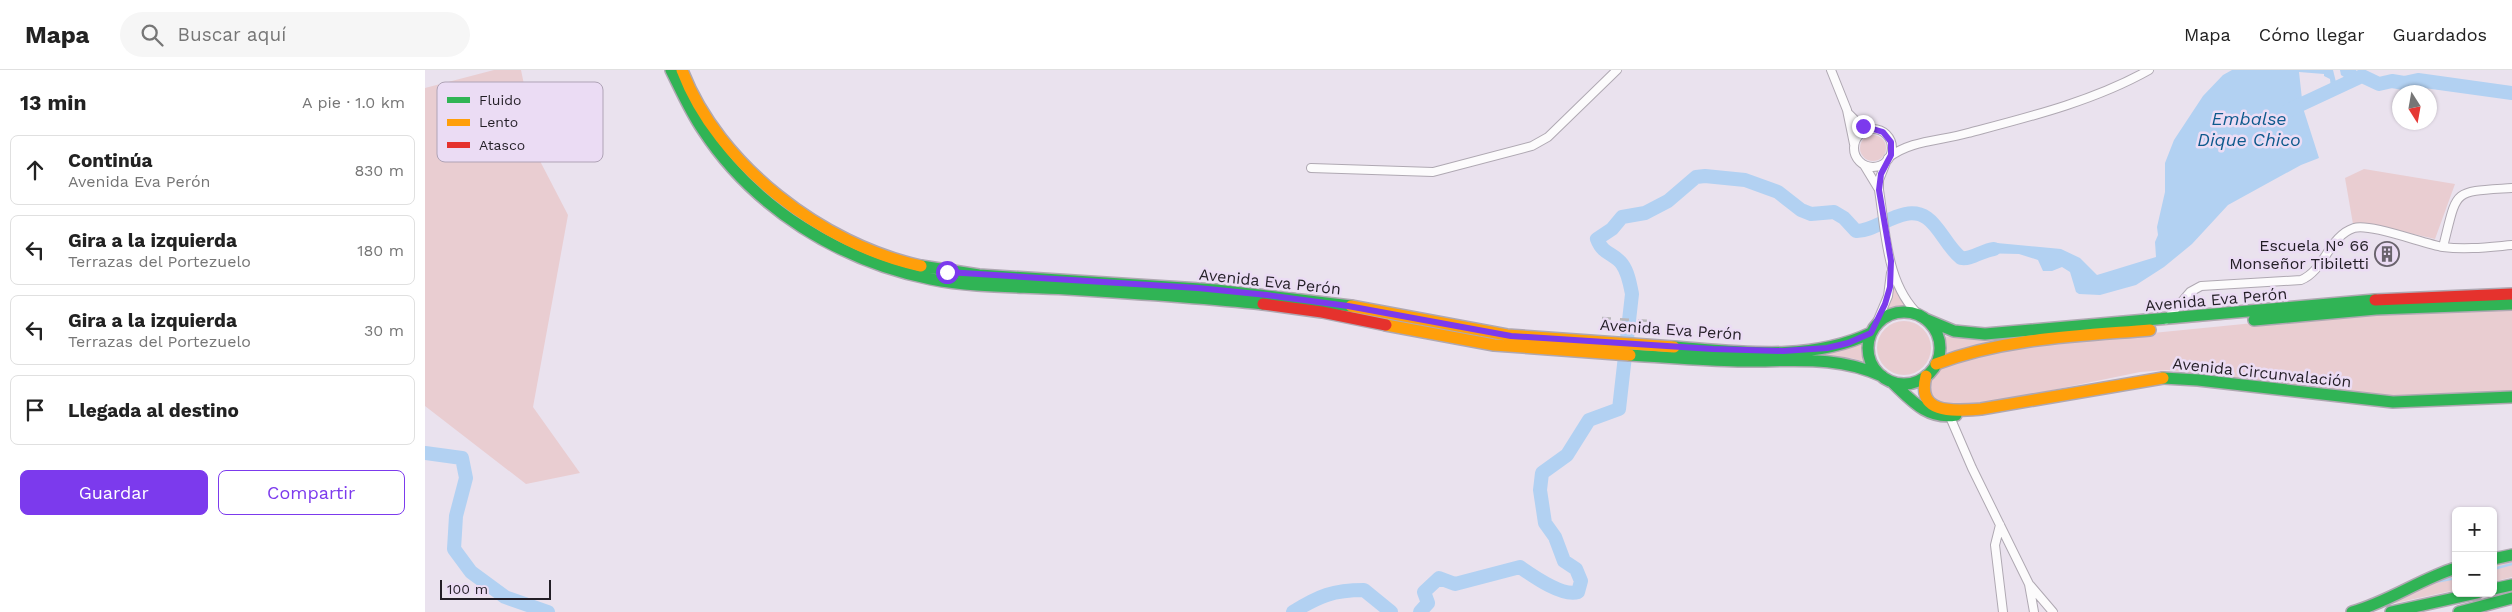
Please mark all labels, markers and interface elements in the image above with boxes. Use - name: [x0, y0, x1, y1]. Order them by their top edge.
- search box: [120, 12, 470, 57]
- text: Mapa: [25, 21, 90, 49]
- icon: search: [138, 21, 166, 49]
- text: Buscar aquí: [178, 23, 286, 46]
- text: Mapa: [2184, 24, 2231, 45]
- text: Cómo llegar: [2259, 24, 2365, 45]
- text: Guardados: [2393, 24, 2487, 45]
- legend: [437, 82, 603, 162]
- north arrow: [2392, 85, 2437, 130]
- text: 13 min: [20, 90, 86, 115]
- text: Fluido: [479, 92, 521, 108]
- text: A pie · 1.0 km: [302, 93, 405, 112]
- water label: Embalse Dique Chico: [2197, 108, 2301, 150]
- text: Lento: [479, 114, 518, 130]
- route end: [1852, 115, 1875, 138]
- text: Atasco: [479, 137, 525, 153]
- text: Continúa: [68, 149, 152, 172]
- icon: ahead: [21, 156, 49, 184]
- text: 830 m: [354, 161, 404, 180]
- text: Avenida Eva Perón: [68, 172, 211, 191]
- text: Gira a la izquierda: [68, 229, 237, 252]
- icon: left: [21, 236, 49, 264]
- place label: Escuela N° 66 Monseñor Tibiletti: [2229, 236, 2369, 273]
- text: 180 m: [357, 241, 404, 260]
- building icon: Escuela N° 66 Monseñor Tibiletti: [2374, 241, 2400, 267]
- text: Terrazas del Portezuelo: [68, 252, 251, 271]
- route start: [936, 261, 959, 284]
- street label: Avenida Eva Perón: [1198, 265, 1342, 298]
- street label: Avenida Eva Perón: [2144, 284, 2288, 315]
- text: Gira a la izquierda: [68, 309, 237, 332]
- street label: Avenida Eva Perón: [1599, 315, 1743, 344]
- icon: left: [21, 316, 49, 344]
- text: 30 m: [364, 321, 404, 340]
- text: Terrazas del Portezuelo: [68, 332, 251, 351]
- street label: Avenida Circunvalación: [2172, 354, 2352, 391]
- icon: arrive: [21, 396, 49, 424]
- text: Llegada al destino: [68, 399, 239, 422]
- button: Guardar: [20, 470, 208, 515]
- button: Compartir: [218, 470, 405, 515]
- map controls: [2452, 507, 2497, 597]
- button: +: [2452, 507, 2497, 552]
- button: −: [2452, 552, 2497, 597]
- scale bar: [440, 577, 551, 600]
- text: 100 m: [447, 581, 488, 597]

